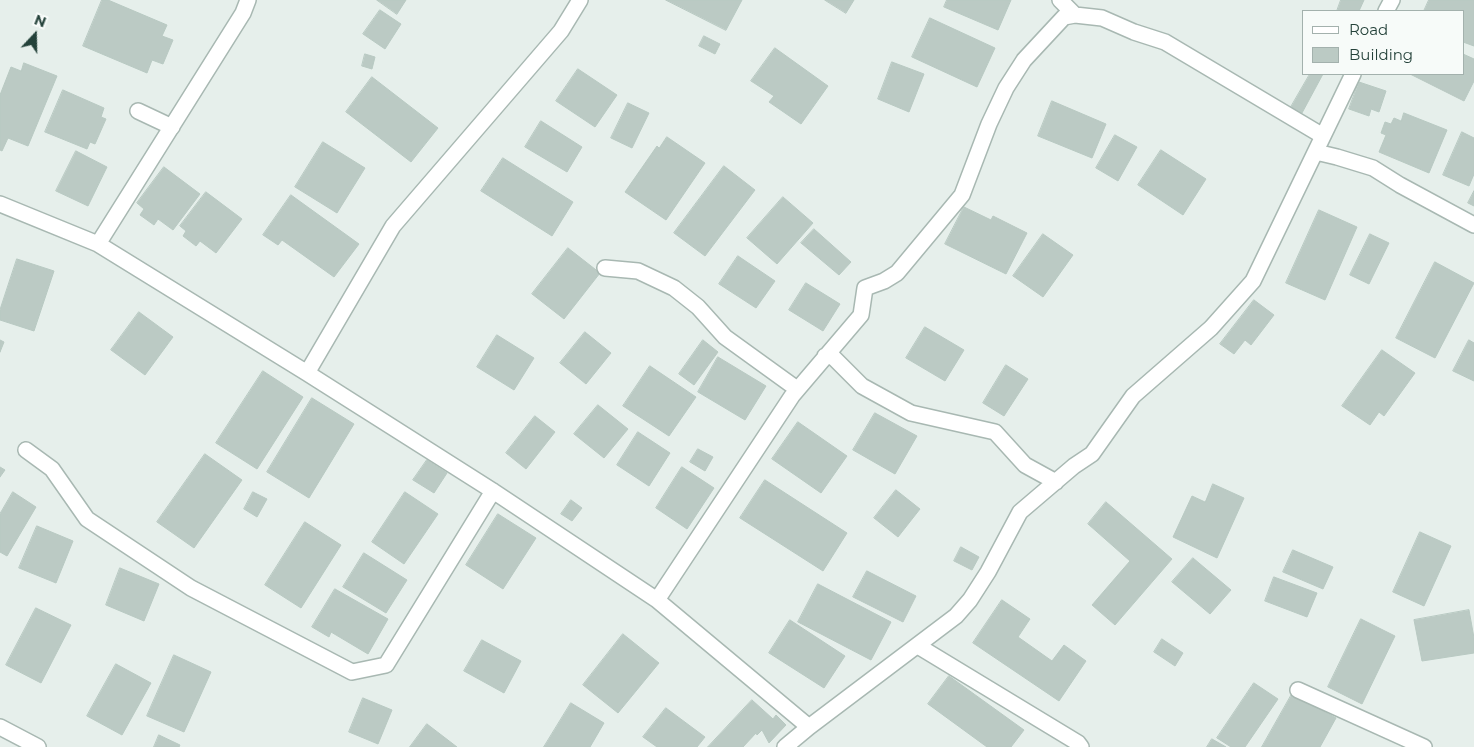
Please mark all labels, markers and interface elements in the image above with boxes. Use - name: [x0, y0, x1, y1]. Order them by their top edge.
- north arrow: [10, 10, 60, 60]
- legend: [1302, 10, 1464, 75]
- text: N: [32, 11, 49, 31]
- text: Road: [1349, 20, 1388, 39]
- text: Building: [1349, 45, 1413, 64]

